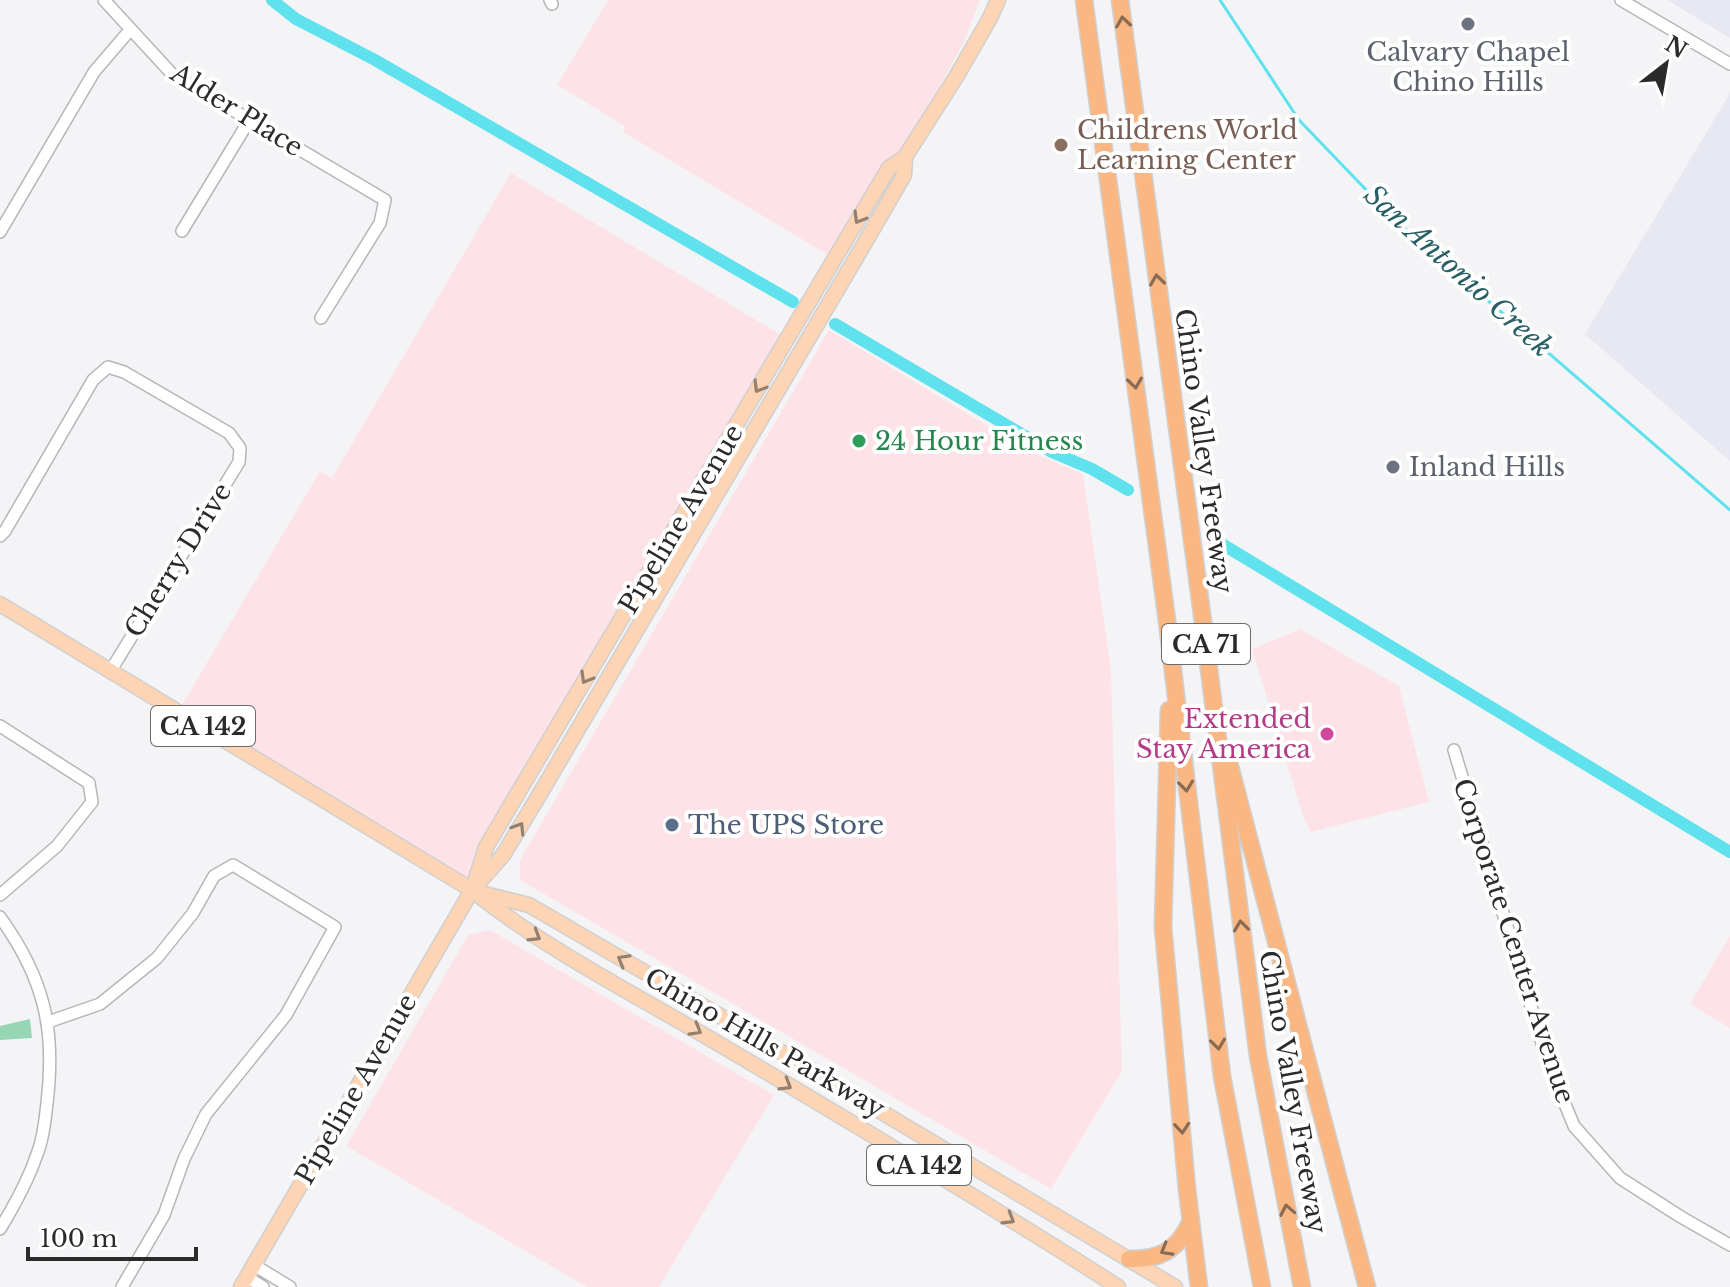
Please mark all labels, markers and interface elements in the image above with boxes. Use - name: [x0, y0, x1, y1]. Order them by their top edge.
- one-way arrow: [1115, 15, 1132, 29]
- marker: Calvary Chapel Chino Hills: [1459, 15, 1477, 33]
- north arrow: [1626, 24, 1706, 104]
- text: N: [1660, 30, 1692, 64]
- place label: Calvary Chapel Chino Hills: [1366, 36, 1570, 98]
- street label: Alder Place: [164, 56, 309, 163]
- place label: Childrens World Learning Center: [1077, 114, 1298, 176]
- marker: Childrens World Learning Center: [1052, 136, 1070, 154]
- water label: San Antonio Creek: [1357, 177, 1559, 365]
- one-way arrow: [853, 209, 869, 224]
- one-way arrow: [1149, 273, 1166, 287]
- street label: Chino Valley Freeway: [1168, 307, 1240, 596]
- one-way arrow: [1126, 376, 1143, 390]
- one-way arrow: [753, 378, 769, 393]
- street label: Pipeline Avenue: [612, 419, 750, 619]
- place label: 24 Hour Fitness: [875, 425, 1083, 457]
- marker: 24 Hour Fitness: [850, 432, 868, 450]
- place label: Inland Hills: [1409, 451, 1565, 483]
- marker: Inland Hills: [1384, 458, 1402, 476]
- street label: Cherry Drive: [118, 477, 238, 643]
- road number: CA 71: [1162, 624, 1250, 664]
- one-way arrow: [580, 670, 596, 684]
- place label: Extended Stay America: [1136, 703, 1312, 765]
- road number: CA 142: [151, 706, 255, 746]
- marker: Extended Stay America: [1318, 725, 1336, 743]
- street label: Corporate Center Avenue: [1446, 775, 1582, 1107]
- one-way arrow: [1178, 780, 1195, 793]
- place label: The UPS Store: [688, 809, 884, 841]
- marker: The UPS Store: [663, 816, 681, 834]
- one-way arrow: [509, 822, 524, 837]
- one-way arrow: [1233, 919, 1250, 933]
- one-way arrow: [526, 926, 541, 941]
- street label: Chino Valley Freeway: [1252, 948, 1334, 1237]
- one-way arrow: [617, 954, 632, 970]
- street label: Chino Hills Parkway: [639, 961, 891, 1125]
- street label: Pipeline Avenue: [288, 988, 424, 1190]
- one-way arrow: [687, 1020, 702, 1036]
- one-way arrow: [1209, 1037, 1226, 1051]
- one-way arrow: [778, 1075, 792, 1090]
- one-way arrow: [1173, 1122, 1190, 1135]
- road number: CA 142: [867, 1145, 971, 1185]
- one-way arrow: [1280, 1204, 1297, 1217]
- one-way arrow: [1000, 1209, 1015, 1224]
- scale bar: [28, 1211, 196, 1261]
- text: 100 m: [40, 1224, 118, 1253]
- one-way arrow: [1160, 1240, 1175, 1256]

